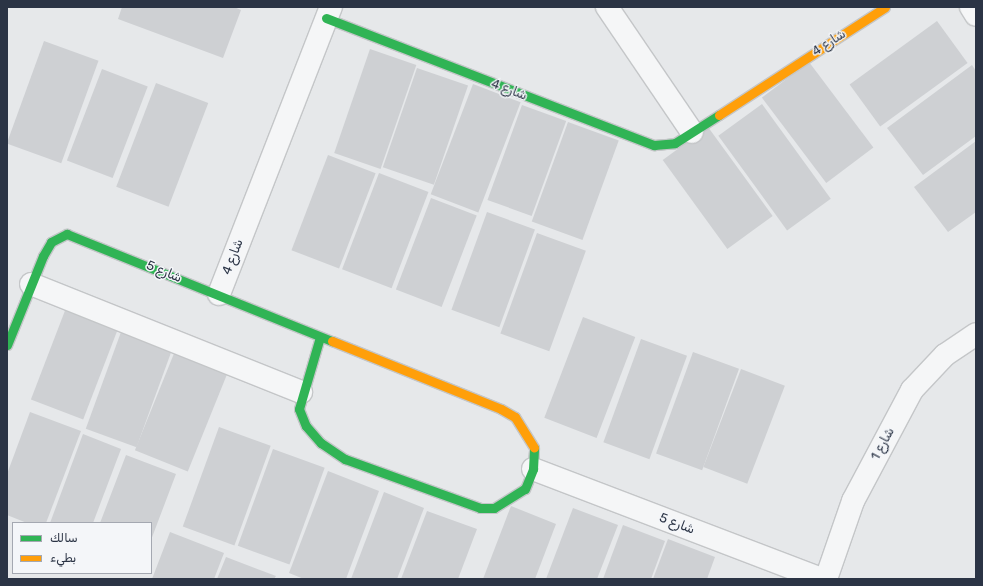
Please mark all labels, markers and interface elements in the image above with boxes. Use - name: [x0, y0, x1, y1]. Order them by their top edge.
- street label: شارع 4: [809, 26, 849, 60]
- street label: شارع 4: [489, 76, 529, 104]
- street label: شارع 4: [219, 237, 247, 277]
- street label: شارع 5: [144, 258, 184, 286]
- street label: شارع 1: [868, 425, 898, 463]
- street label: شارع 5: [657, 510, 697, 538]
- legend: [12, 522, 152, 574]
- text: سالك: [50, 531, 78, 545]
- text: بطيء: [50, 551, 76, 565]

